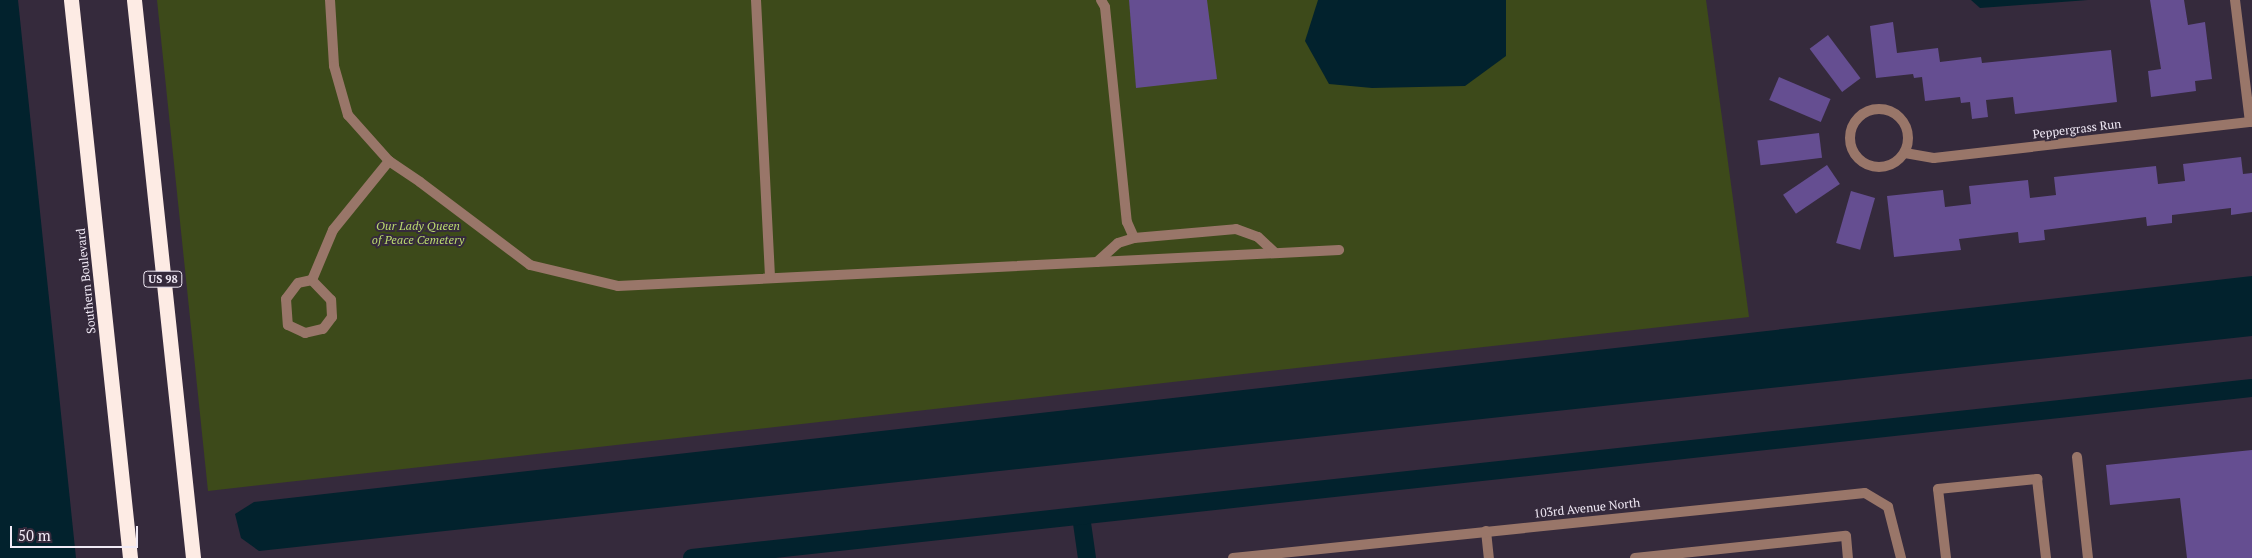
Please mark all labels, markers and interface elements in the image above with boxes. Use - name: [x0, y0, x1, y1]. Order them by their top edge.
- street label: Peppergrass Run: [2032, 116, 2122, 142]
- park label: Our Lady Queen of Peace Cemetery: [372, 219, 464, 247]
- street label: Southern Boulevard: [73, 228, 99, 334]
- road number: US 98: [143, 270, 183, 288]
- street label: 103rd Avenue North: [1533, 495, 1641, 521]
- scale bar: [12, 516, 140, 548]
- text: 50 m: [18, 525, 51, 545]

